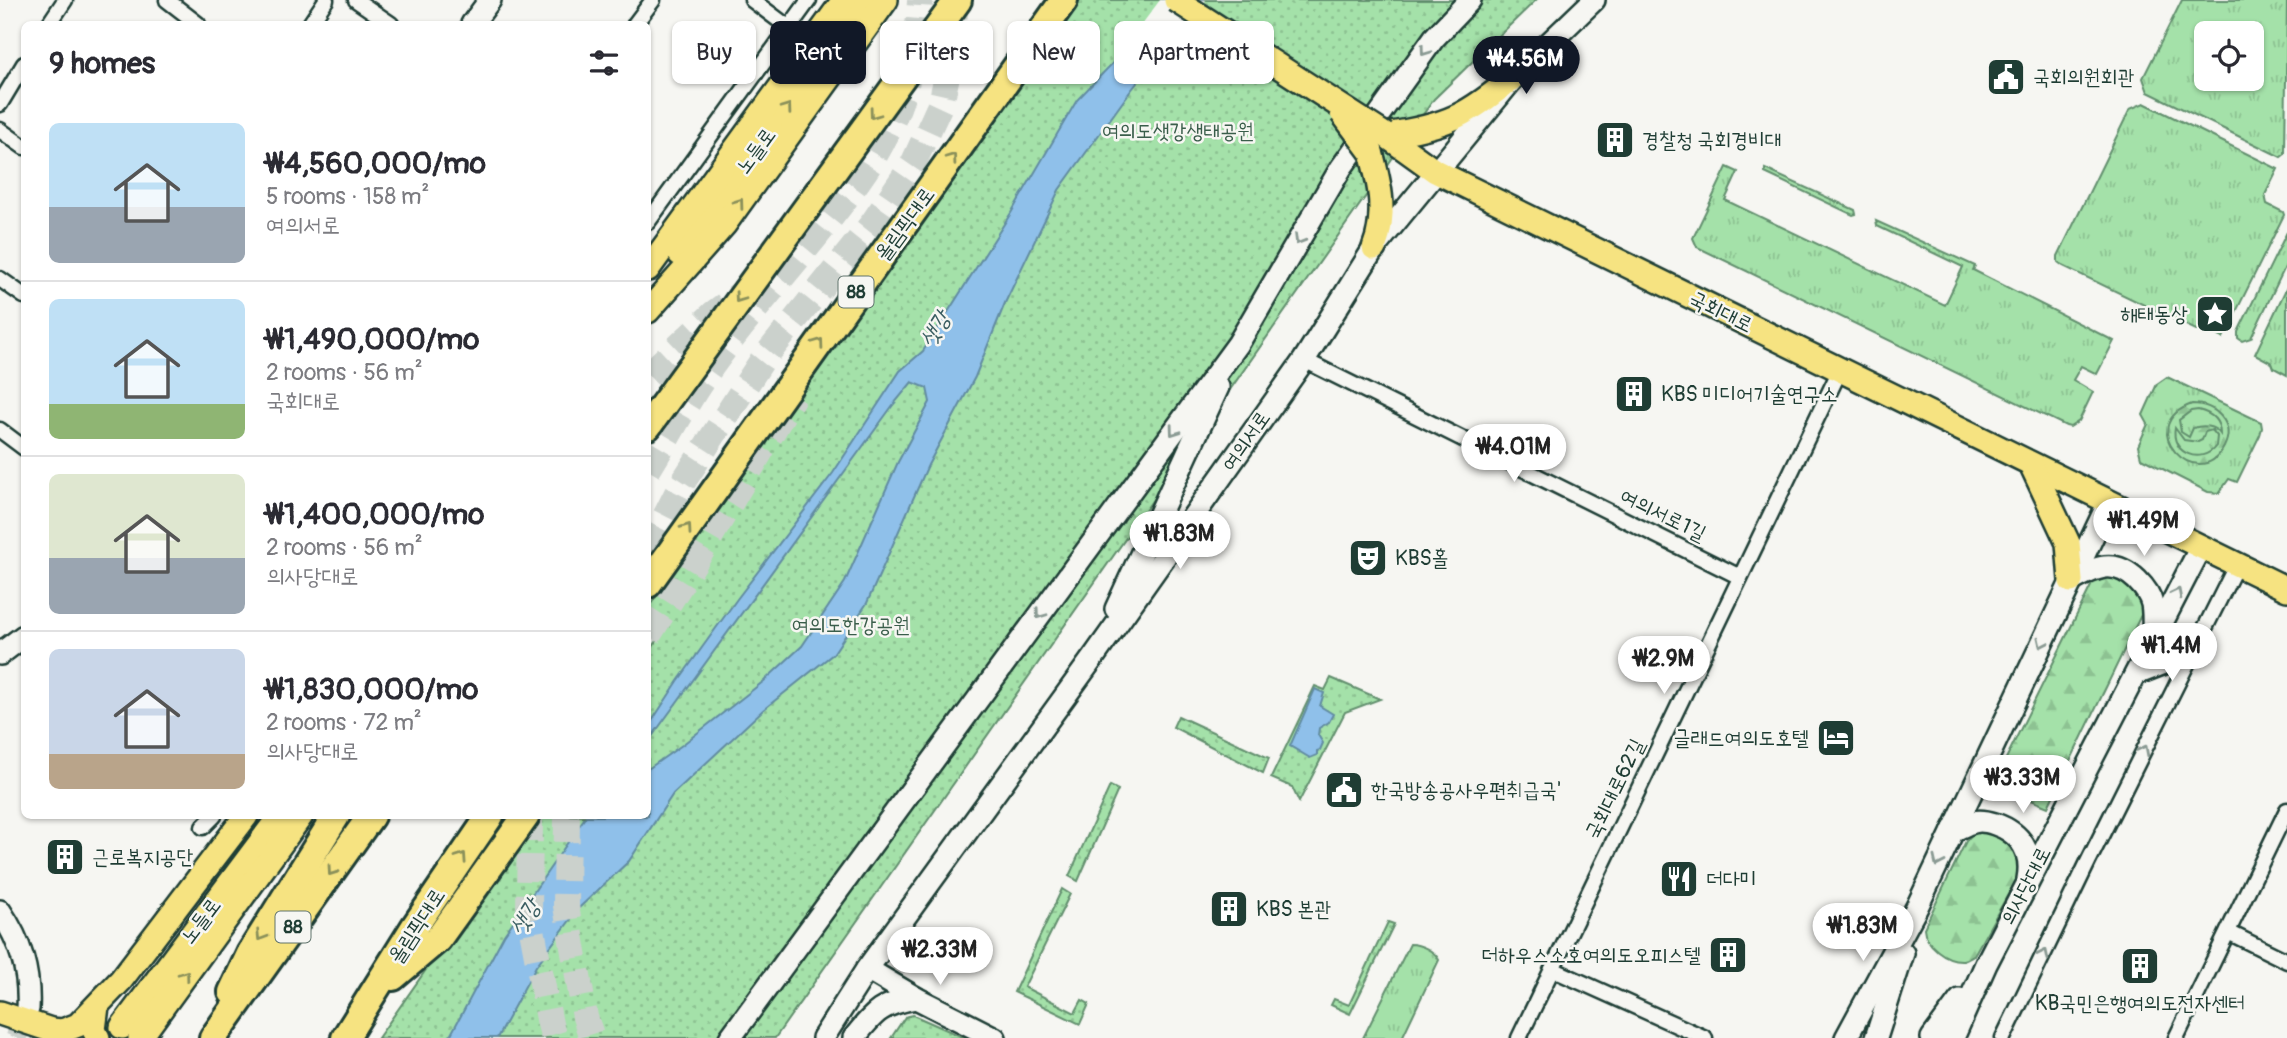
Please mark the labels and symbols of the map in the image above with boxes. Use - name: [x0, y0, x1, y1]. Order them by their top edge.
- pin: ₩4.56M: [1469, 36, 1583, 96]
- one-way arrow: [1421, 43, 1433, 56]
- public building icon: 국회의원회관: [1985, 56, 2027, 98]
- place label: 국회의원회관: [2033, 64, 2134, 91]
- one-way arrow: [778, 104, 791, 116]
- one-way arrow: [870, 106, 882, 119]
- park label: 여의도샛강생태공원: [1102, 118, 1254, 145]
- building icon: 경찰청 국회경비대: [1594, 119, 1636, 161]
- street label: 노들로: [730, 123, 782, 179]
- place label: 경찰청 국회경비대: [1642, 127, 1782, 154]
- one-way arrow: [944, 153, 956, 166]
- street label: 올림픽대로: [869, 182, 941, 266]
- one-way arrow: [731, 198, 743, 211]
- one-way arrow: [1294, 233, 1307, 246]
- road number: 88: [838, 276, 874, 308]
- street label: 국회대로: [1685, 285, 1757, 339]
- one-way arrow: [735, 290, 747, 302]
- place icon: 해태동상: [2194, 293, 2236, 335]
- place label: 해태동상: [2120, 301, 2188, 328]
- water label: 샛강: [913, 304, 958, 352]
- one-way arrow: [811, 338, 823, 351]
- building icon: KBS 미디어기술연구소: [1613, 373, 1655, 415]
- place label: KBS 미디어기술연구소: [1661, 381, 1838, 408]
- street label: 여의서로: [1216, 406, 1276, 476]
- one-way arrow: [1170, 423, 1182, 435]
- pin: ₩4.01M: [1457, 424, 1571, 484]
- street label: 여의서로1길: [1615, 483, 1711, 547]
- pin: ₩1.49M: [2087, 498, 2201, 558]
- pin: ₩1.83M: [1123, 512, 1237, 571]
- one-way arrow: [679, 523, 691, 536]
- theatre icon: KBS홀: [1347, 537, 1389, 579]
- place label: KBS홀: [1395, 545, 1449, 572]
- one-way arrow: [2169, 588, 2182, 600]
- one-way arrow: [1036, 606, 1048, 619]
- park label: 여의도한강공원: [792, 612, 910, 639]
- pin: ₩1.4M: [2123, 624, 2221, 683]
- pin: ₩2.9M: [1615, 636, 1713, 696]
- one-way arrow: [2036, 636, 2050, 648]
- hotel icon: 글래드여의도호텔: [1815, 717, 1857, 759]
- place label: 글래드여의도호텔: [1674, 725, 1809, 752]
- street label: 국회대로62길: [1579, 734, 1651, 844]
- one-way arrow: [2135, 745, 2149, 757]
- pin: ₩3.33M: [1966, 756, 2080, 815]
- public building icon: 한국방송공사우편취급국': [1323, 769, 1365, 811]
- place label: 한국방송공사우편취급국': [1371, 777, 1561, 804]
- building icon: 근로복지공단: [44, 836, 86, 878]
- street label: 의사당대로: [1995, 842, 2057, 930]
- place label: 근로복지공단: [92, 844, 193, 871]
- one-way arrow: [454, 852, 466, 865]
- one-way arrow: [1933, 855, 1947, 867]
- restaurant icon: 더다미: [1658, 858, 1700, 900]
- one-way arrow: [327, 864, 340, 877]
- place label: 더다미: [1706, 866, 1757, 893]
- street label: 올림픽대로: [383, 883, 451, 969]
- building icon: KBS 본관: [1208, 888, 1250, 930]
- water label: 샛강: [503, 892, 548, 940]
- street label: 노들로: [175, 893, 227, 949]
- place label: KBS 본관: [1256, 896, 1331, 923]
- pin: ₩1.83M: [1806, 904, 1920, 963]
- road number: 88: [276, 911, 310, 942]
- one-way arrow: [257, 928, 270, 941]
- pin: ₩2.33M: [883, 928, 997, 987]
- building icon: 더하우스소호여의도오피스텔: [1707, 934, 1749, 976]
- place label: 더하우스소호여의도오피스텔: [1481, 942, 1701, 969]
- building icon: KB국민은행여의도전자센터: [2119, 945, 2161, 987]
- one-way arrow: [2035, 949, 2049, 961]
- one-way arrow: [177, 970, 189, 982]
- place label: KB국민은행여의도전자센터: [2035, 990, 2245, 1017]

